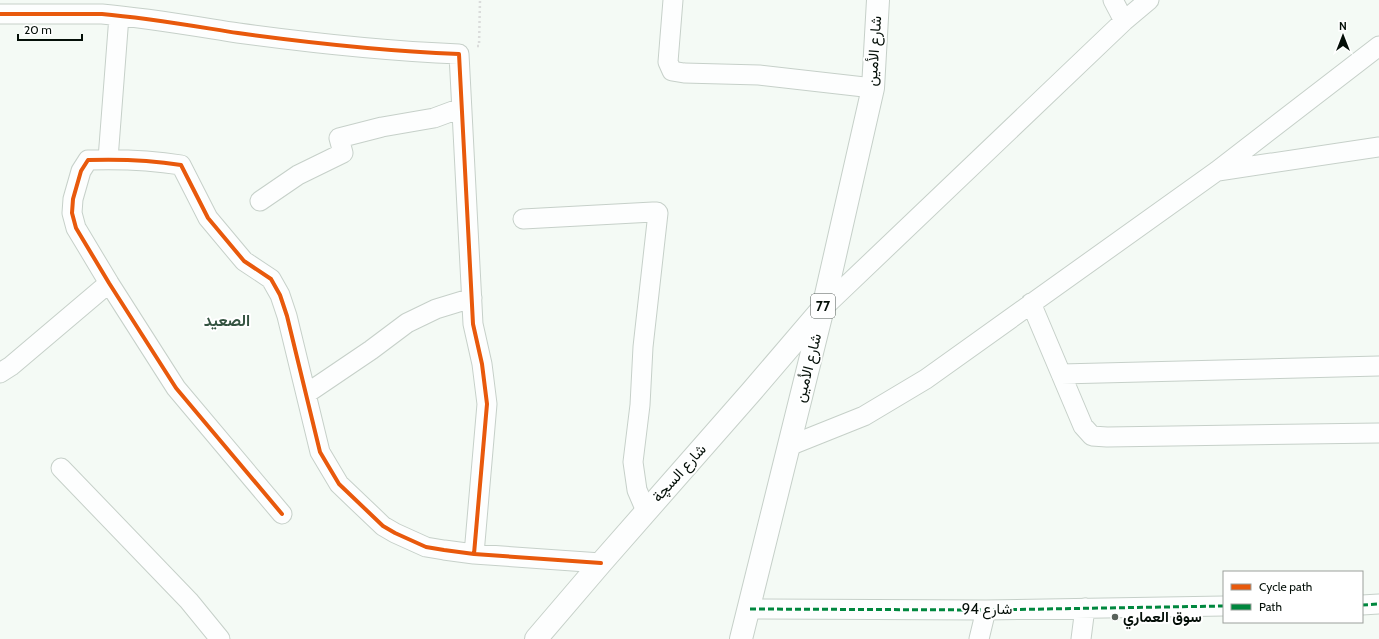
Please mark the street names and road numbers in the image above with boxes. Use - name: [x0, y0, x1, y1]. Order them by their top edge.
- street label: شارع الأمين: [863, 15, 887, 87]
- road number: 77: [811, 294, 835, 318]
- street label: شارع الأمين: [791, 332, 827, 405]
- street label: شارع السچة: [648, 440, 711, 507]
- street label: شارع 94: [962, 600, 1013, 620]

